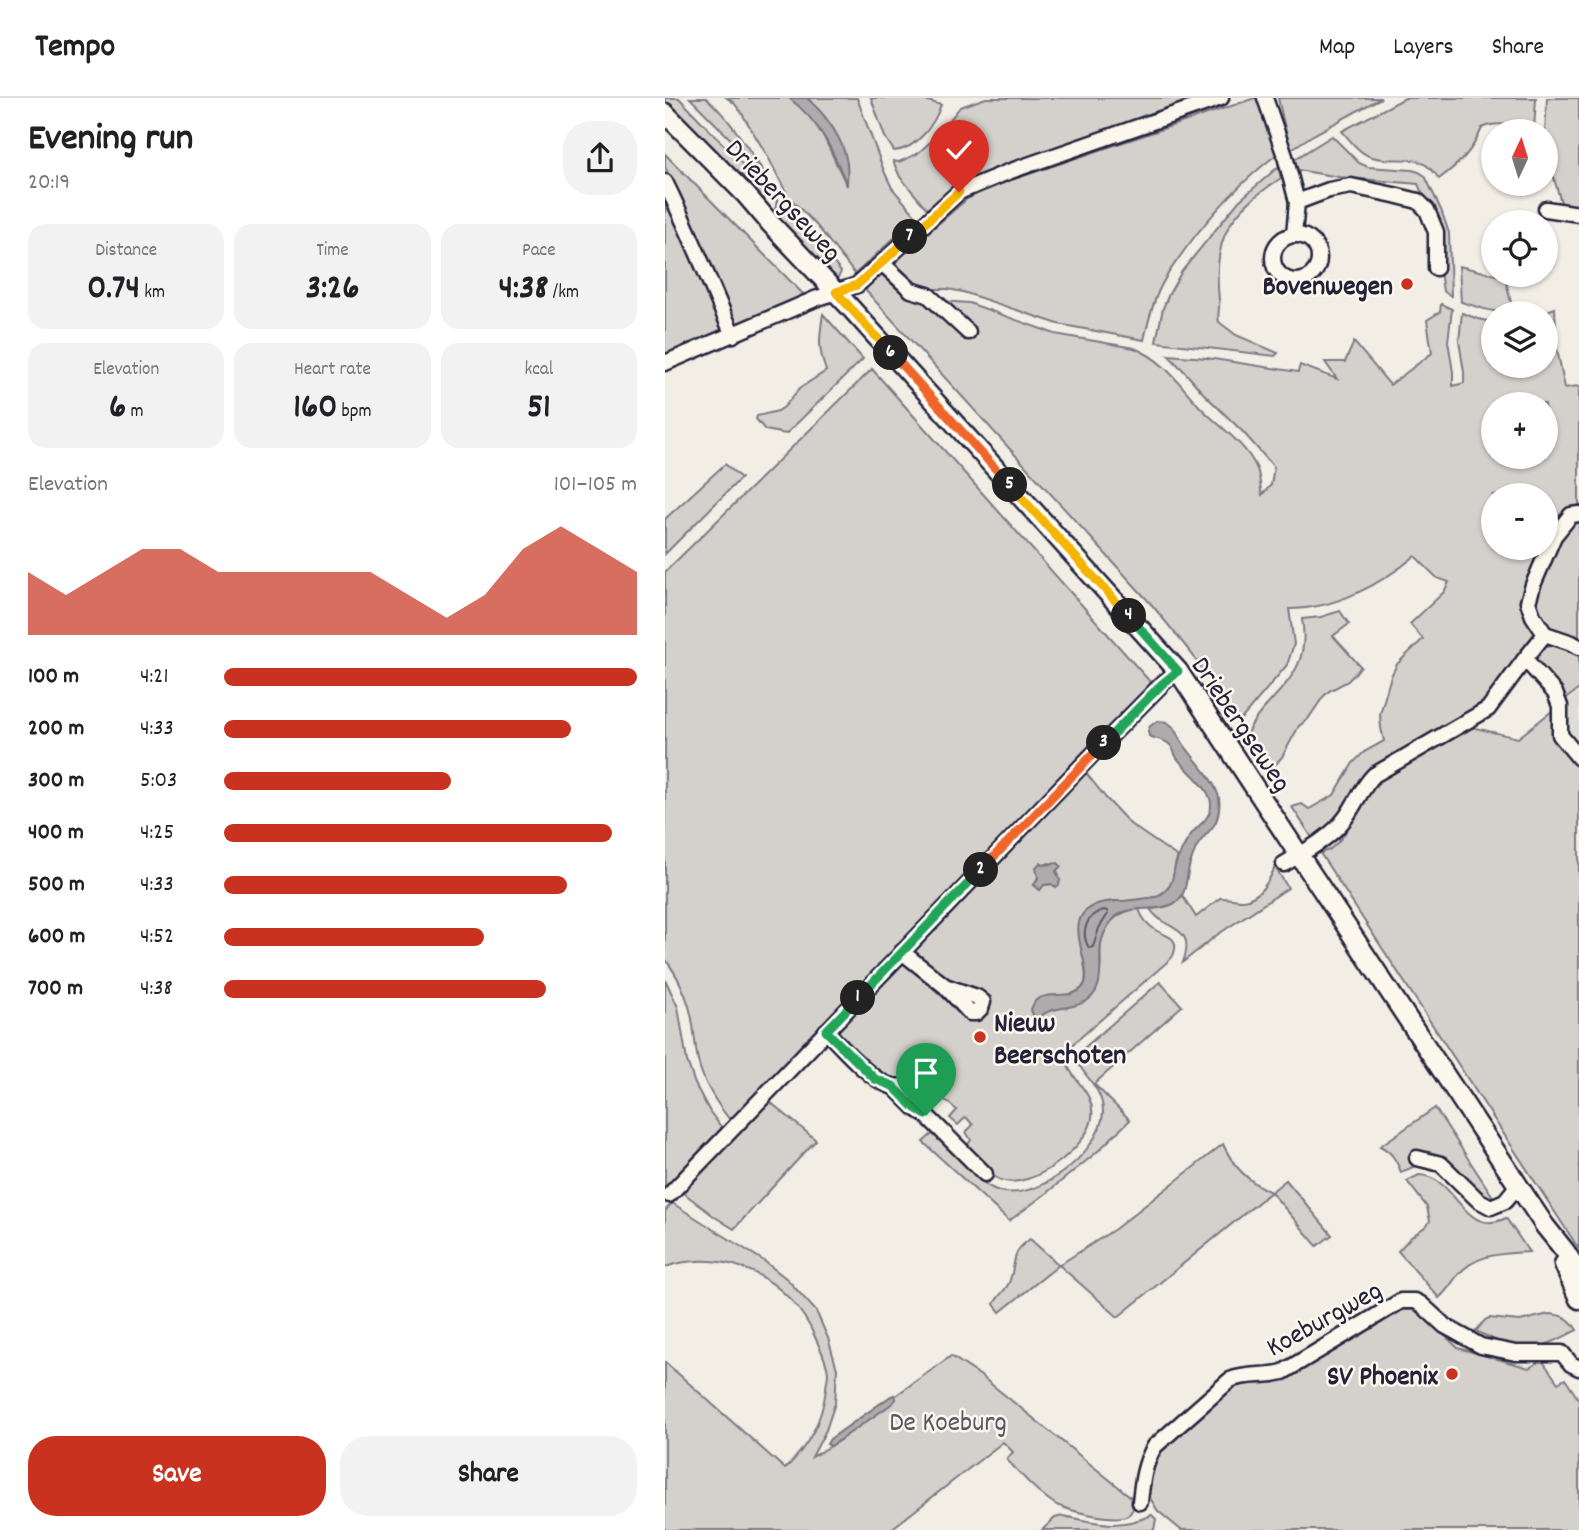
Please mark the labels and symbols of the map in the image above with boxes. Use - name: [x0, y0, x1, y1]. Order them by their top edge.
- north arrow: [1481, 119, 1557, 196]
- pin: [929, 120, 989, 192]
- street label: Driebergseweg: [713, 132, 849, 273]
- pin: 7: [893, 220, 927, 254]
- place label: Bovenwegen: [1262, 269, 1393, 309]
- marker: Bovenwegen: [1399, 276, 1415, 292]
- pin: 6: [873, 336, 909, 370]
- pin: 5: [993, 468, 1027, 502]
- pin: 4: [1112, 598, 1147, 634]
- street label: Driebergseweg: [1179, 650, 1299, 802]
- pin: 3: [1087, 726, 1122, 760]
- pin: 2: [963, 852, 999, 888]
- pin: 1: [841, 981, 875, 1016]
- place label: Nieuw Beerschoten: [994, 1006, 1126, 1078]
- marker: Nieuw Beerschoten: [972, 1029, 988, 1045]
- pin: [896, 1043, 956, 1115]
- street label: Koeburgweg: [1260, 1273, 1391, 1370]
- place label: SV Phoenix: [1327, 1359, 1439, 1399]
- marker: SV Phoenix: [1444, 1366, 1460, 1382]
- park label: De Koeburg: [889, 1405, 1007, 1445]

